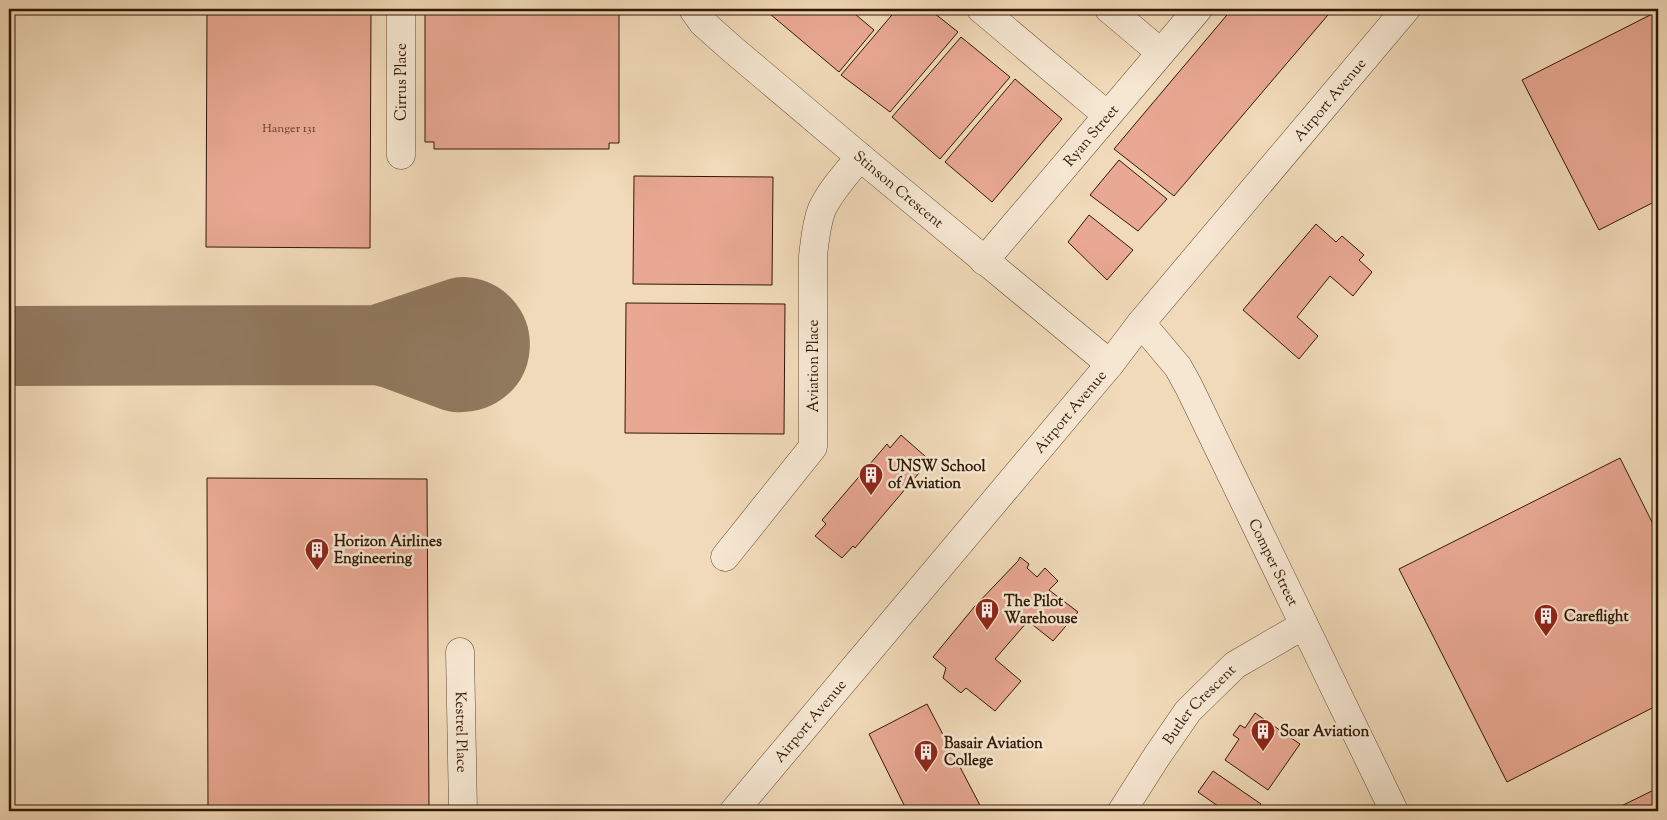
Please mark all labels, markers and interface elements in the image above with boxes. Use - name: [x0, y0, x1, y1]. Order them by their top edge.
- street label: Cirrus Place: [392, 43, 413, 121]
- street label: Airport Avenue: [1290, 54, 1372, 146]
- street label: Ryan Street: [1060, 101, 1124, 172]
- house number: Hanger 131: [262, 120, 316, 138]
- street label: Stinson Crescent: [848, 147, 947, 234]
- street label: Aviation Place: [804, 320, 825, 412]
- street label: Airport Avenue: [1030, 366, 1112, 459]
- place label: UNSW School of Aviation: [888, 457, 986, 495]
- building icon: UNSW School of Aviation: [858, 462, 884, 496]
- street label: Comper Street: [1242, 516, 1303, 610]
- place label: Horizon Airlines Engineering: [334, 532, 442, 570]
- building icon: Horizon Airlines Engineering: [304, 537, 330, 571]
- place label: The Pilot Warehouse: [1004, 592, 1077, 630]
- building icon: The Pilot Warehouse: [974, 597, 1000, 631]
- building icon: Careflight: [1533, 603, 1559, 637]
- place label: Careflight: [1564, 607, 1629, 628]
- street label: Butler Crescent: [1159, 661, 1241, 749]
- street label: Airport Avenue: [770, 676, 852, 768]
- street label: Kestrel Place: [449, 691, 471, 773]
- building icon: Soar Aviation: [1250, 718, 1276, 752]
- place label: Soar Aviation: [1280, 722, 1369, 743]
- place label: Basair Aviation College: [944, 734, 1043, 772]
- building icon: Basair Aviation College: [913, 739, 939, 773]

